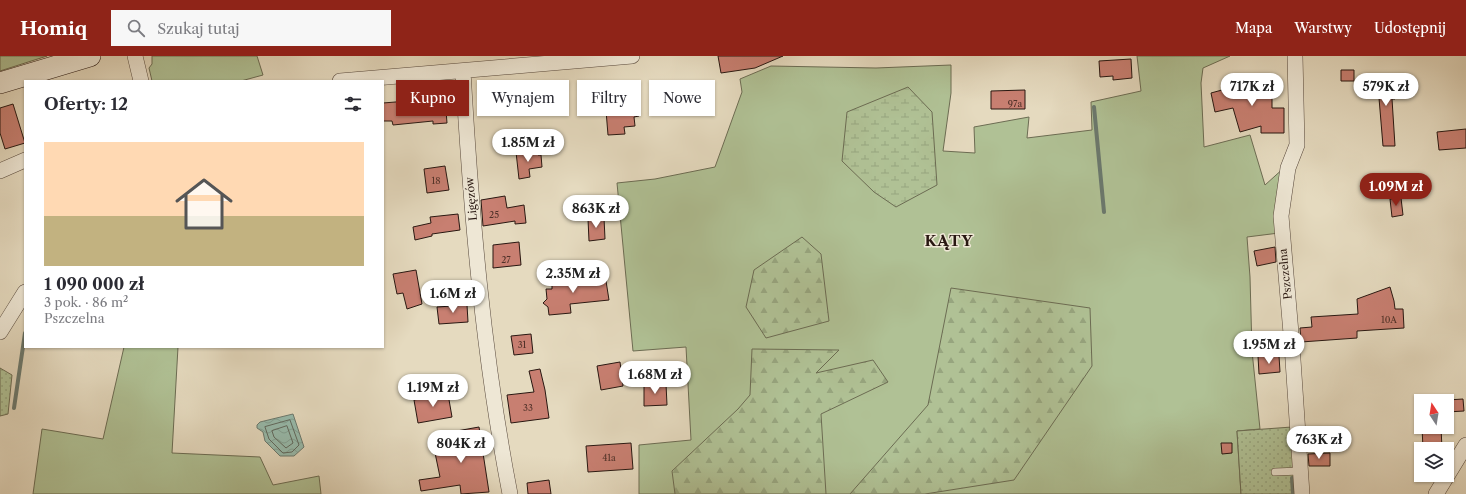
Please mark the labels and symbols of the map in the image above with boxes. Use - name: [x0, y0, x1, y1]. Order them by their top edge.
- pin: 717K zł: [1215, 73, 1289, 107]
- pin: 579K zł: [1349, 73, 1423, 107]
- house number: 97a: [1008, 98, 1022, 109]
- pin: 1.85M zł: [487, 129, 569, 163]
- pin: 1.09M zł: [1355, 173, 1437, 207]
- house number: 18: [431, 175, 441, 186]
- street label: Ligęzów: [462, 176, 480, 221]
- pin: 863K zł: [559, 195, 633, 229]
- house number: 25: [489, 209, 499, 220]
- district label: KĄTY: [924, 231, 974, 250]
- street label: Pszczelna: [1275, 248, 1295, 300]
- house number: 27: [501, 254, 511, 265]
- pin: 2.35M zł: [532, 260, 614, 294]
- pin: 1.6M zł: [416, 280, 490, 314]
- house number: 10A: [1381, 314, 1397, 325]
- pin: 1.95M zł: [1228, 331, 1310, 365]
- house number: 31: [518, 339, 527, 350]
- pin: 1.68M zł: [614, 361, 696, 395]
- pin: 1.19M zł: [392, 374, 474, 408]
- north arrow: [1414, 394, 1454, 434]
- house number: 33: [523, 402, 533, 413]
- pin: 763K zł: [1282, 426, 1356, 460]
- pin: 804K zł: [424, 430, 498, 464]
- house number: 41a: [602, 452, 616, 463]

